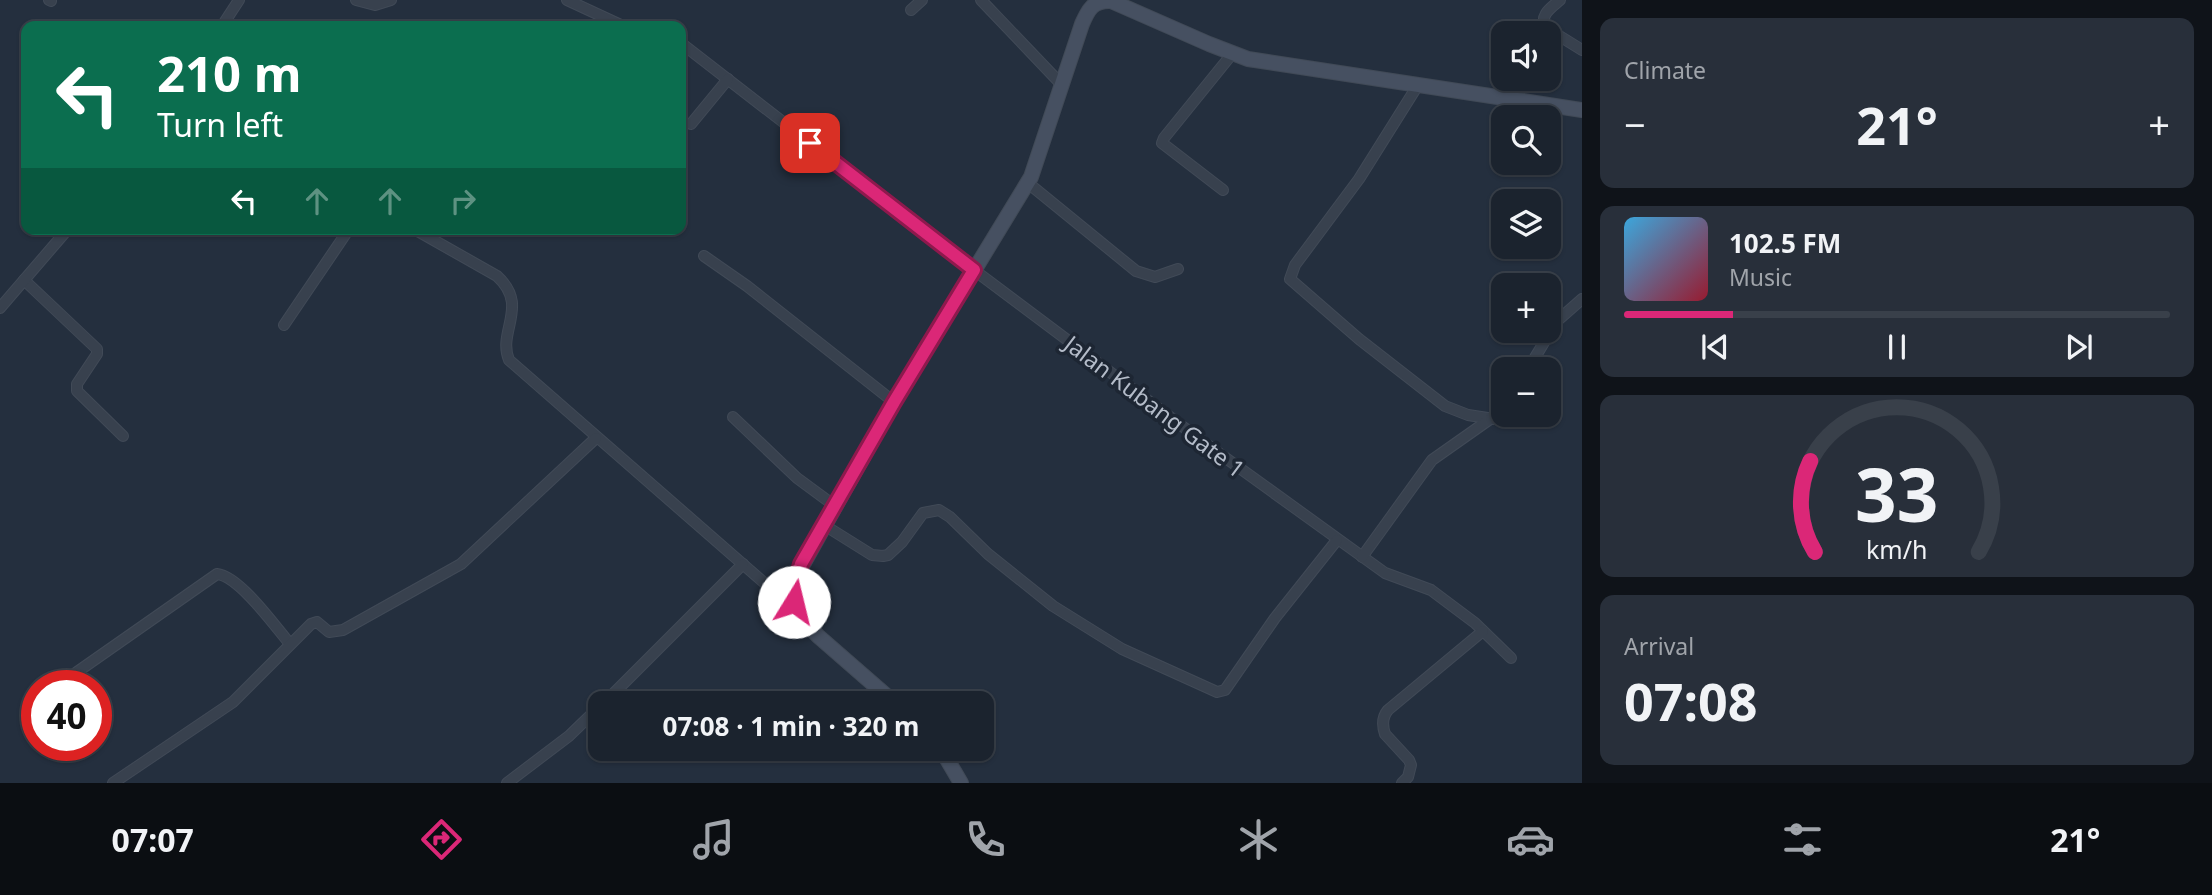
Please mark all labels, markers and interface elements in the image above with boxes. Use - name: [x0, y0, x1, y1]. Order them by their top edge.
- map controls: [1491, 21, 1561, 427]
- button: sound: [1491, 21, 1561, 91]
- text: 210 m: [157, 40, 302, 106]
- icon: left: [42, 49, 133, 140]
- text: Climate: [1624, 54, 1706, 86]
- text: 21°: [1856, 89, 1938, 160]
- text: −: [1624, 98, 1646, 150]
- text: +: [2148, 98, 2170, 150]
- text: Turn left: [157, 103, 283, 146]
- button: search: [1491, 105, 1561, 175]
- pin: [780, 113, 840, 173]
- icon: arrive: [791, 124, 829, 162]
- icon: left: [225, 182, 263, 220]
- icon: ahead: [298, 182, 336, 220]
- icon: ahead: [371, 182, 409, 220]
- icon: right: [444, 182, 482, 220]
- button: layers: [1491, 189, 1561, 259]
- text: 102.5 FM: [1729, 225, 1841, 261]
- text: Music: [1729, 261, 1792, 293]
- button: +: [1491, 273, 1561, 343]
- street label: Jalan Kubang Gate 1: [1057, 326, 1252, 484]
- icon: previous: [1696, 328, 1734, 366]
- icon: pause: [1878, 328, 1916, 366]
- icon: next: [2060, 328, 2098, 366]
- button: −: [1491, 357, 1561, 427]
- text: 33: [1855, 444, 1939, 543]
- text: km/h: [1866, 531, 1928, 565]
- position arrow: [757, 565, 831, 639]
- text: Arrival: [1624, 630, 1694, 662]
- text: 07:08: [1624, 665, 1758, 736]
- speed limit sign: 40: [21, 670, 112, 761]
- text: 07:08 · 1 min · 320 m: [663, 708, 919, 744]
- icon: directions: [417, 815, 466, 864]
- icon: music: [689, 815, 738, 864]
- icon: phone: [961, 815, 1010, 864]
- icon: climate: [1234, 815, 1283, 864]
- icon: car: [1506, 815, 1555, 864]
- icon: filters: [1778, 815, 1827, 864]
- text: 07:07: [112, 818, 194, 861]
- text: 21°: [2050, 818, 2100, 861]

